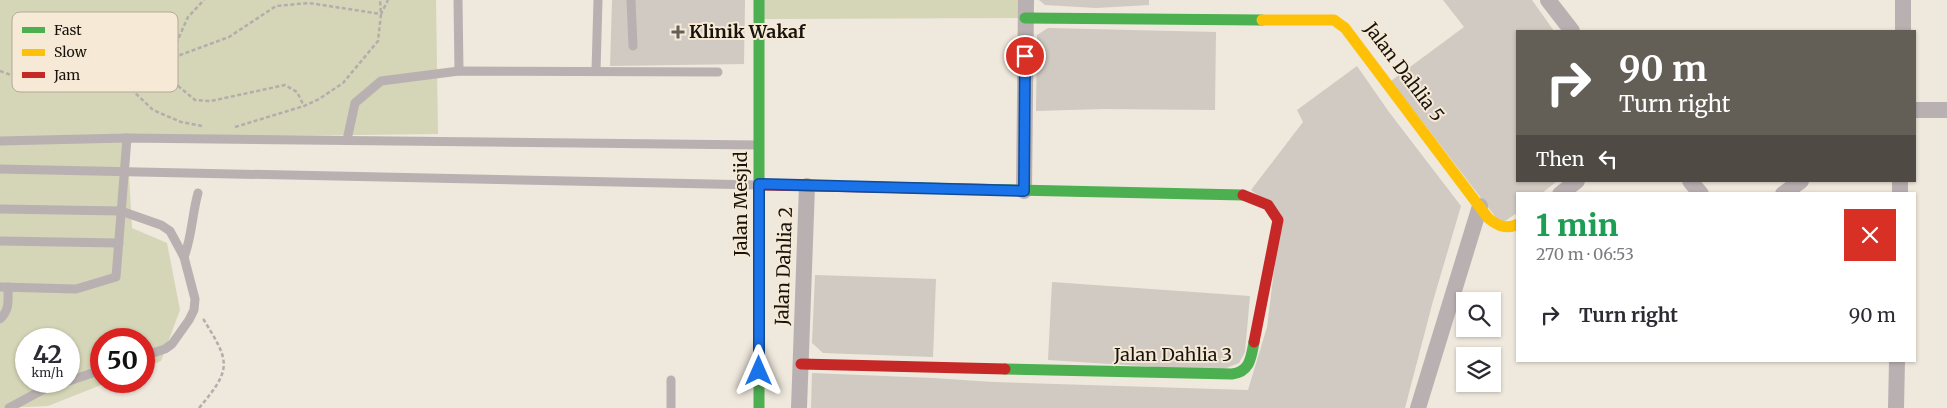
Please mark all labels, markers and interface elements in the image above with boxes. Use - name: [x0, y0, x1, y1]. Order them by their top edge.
- legend: [12, 12, 178, 92]
- street label: Jalan Dahlia 5: [1359, 17, 1449, 126]
- place label: Klinik Wakaf: [689, 20, 806, 43]
- text: Fast: [54, 21, 82, 39]
- marker: Klinik Wakaf: [671, 25, 685, 39]
- pin: [1004, 35, 1046, 77]
- icon: arrive: [1011, 42, 1039, 70]
- text: Slow: [54, 43, 87, 61]
- text: 90 m: [1619, 47, 1707, 91]
- icon: right: [1536, 50, 1601, 115]
- text: Jam: [53, 66, 80, 84]
- text: Turn right: [1619, 90, 1730, 118]
- icon: left: [1594, 145, 1622, 173]
- text: Then: [1536, 147, 1584, 171]
- street label: Jalan Mesjid: [729, 151, 752, 258]
- street label: Jalan Dahlia 2: [770, 206, 797, 327]
- text: 1 min: [1536, 206, 1618, 244]
- button: close: [1844, 209, 1896, 261]
- text: 270 m · 06:53: [1536, 244, 1634, 264]
- map controls: [1456, 292, 1501, 392]
- button: search: [1456, 292, 1501, 337]
- icon: right: [1536, 301, 1564, 329]
- text: Turn right: [1579, 303, 1678, 327]
- text: 90 m: [1849, 303, 1896, 327]
- speed limit sign: 50: [90, 328, 155, 393]
- text: 42: [33, 338, 62, 370]
- street label: Jalan Dahlia 3: [1113, 343, 1232, 366]
- position arrow: [732, 344, 784, 396]
- button: layers: [1456, 347, 1501, 392]
- text: km/h: [32, 365, 63, 380]

